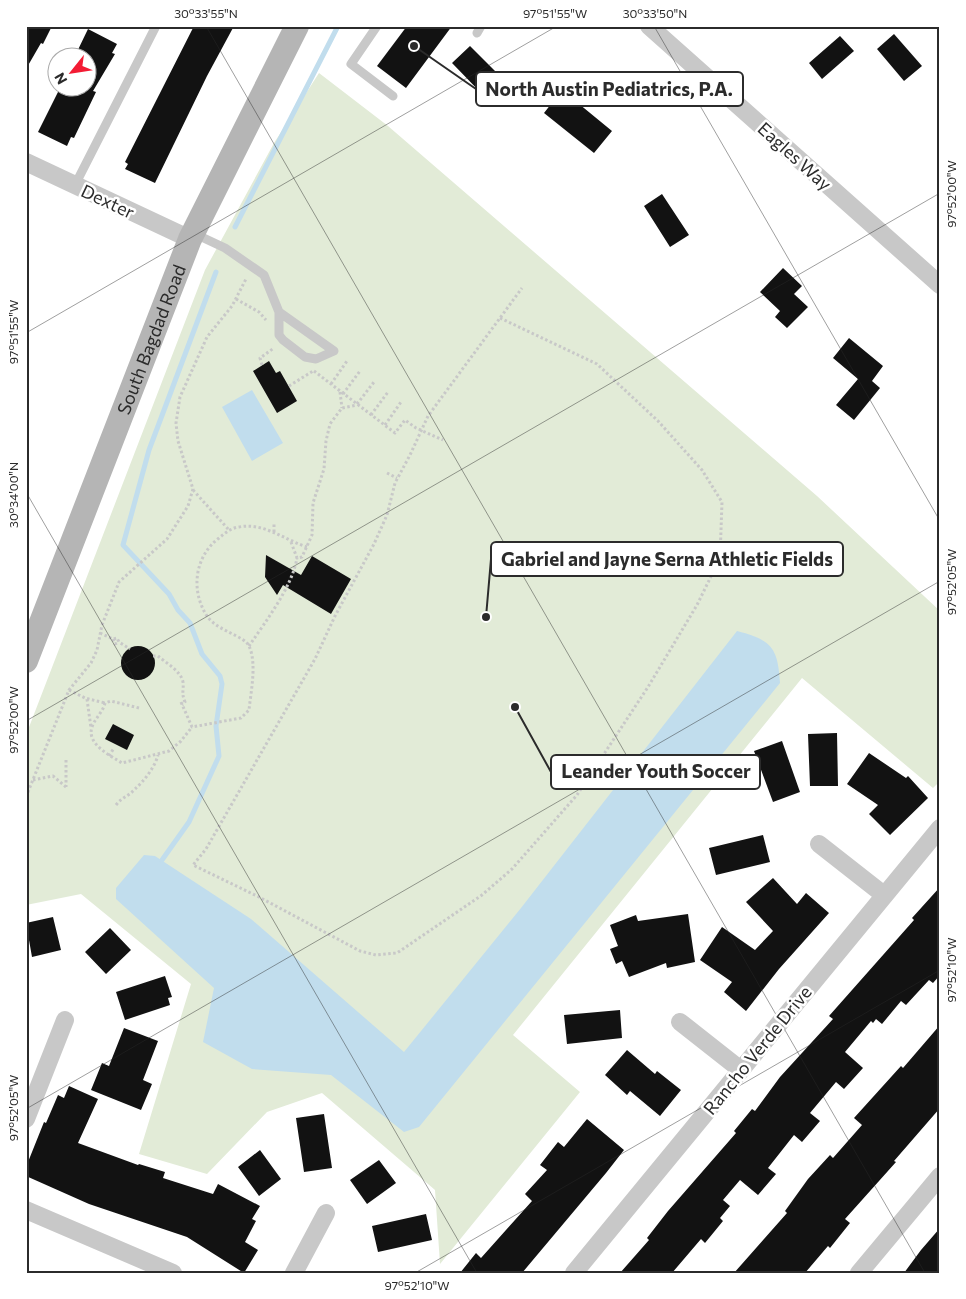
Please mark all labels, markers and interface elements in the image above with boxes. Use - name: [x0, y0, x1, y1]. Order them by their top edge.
- text: 30°33'55"N: [174, 6, 238, 20]
- text: 97°51'55"W: [523, 6, 587, 20]
- text: 30°33'50"N: [623, 6, 687, 20]
- north arrow: [48, 48, 98, 98]
- text: N: [50, 70, 70, 88]
- callout: North Austin Pediatrics, P.A.: [476, 72, 743, 106]
- text: North Austin Pediatrics, P.A.: [485, 77, 733, 100]
- street label: Eagles Way: [754, 117, 836, 195]
- text: 97°52'00"W: [944, 160, 958, 228]
- street label: Dexter: [78, 179, 138, 223]
- street label: South Bagdad Road: [112, 261, 190, 418]
- text: 97°51'55"W: [6, 300, 20, 364]
- text: 30°34'00"N: [6, 462, 20, 528]
- callout: Gabriel and Jayne Serna Athletic Fields: [491, 542, 843, 576]
- text: Gabriel and Jayne Serna Athletic Fields: [501, 547, 833, 570]
- text: 97°52'05"W: [944, 549, 958, 615]
- text: 97°52'00"W: [6, 686, 20, 754]
- callout: Leander Youth Soccer: [551, 755, 760, 789]
- text: Leander Youth Soccer: [561, 759, 751, 782]
- text: 97°52'10"W: [944, 938, 958, 1002]
- street label: Rancho Verde Drive: [698, 981, 816, 1119]
- text: 97°52'05"W: [6, 1075, 20, 1141]
- text: 97°52'10"W: [385, 1278, 449, 1292]

